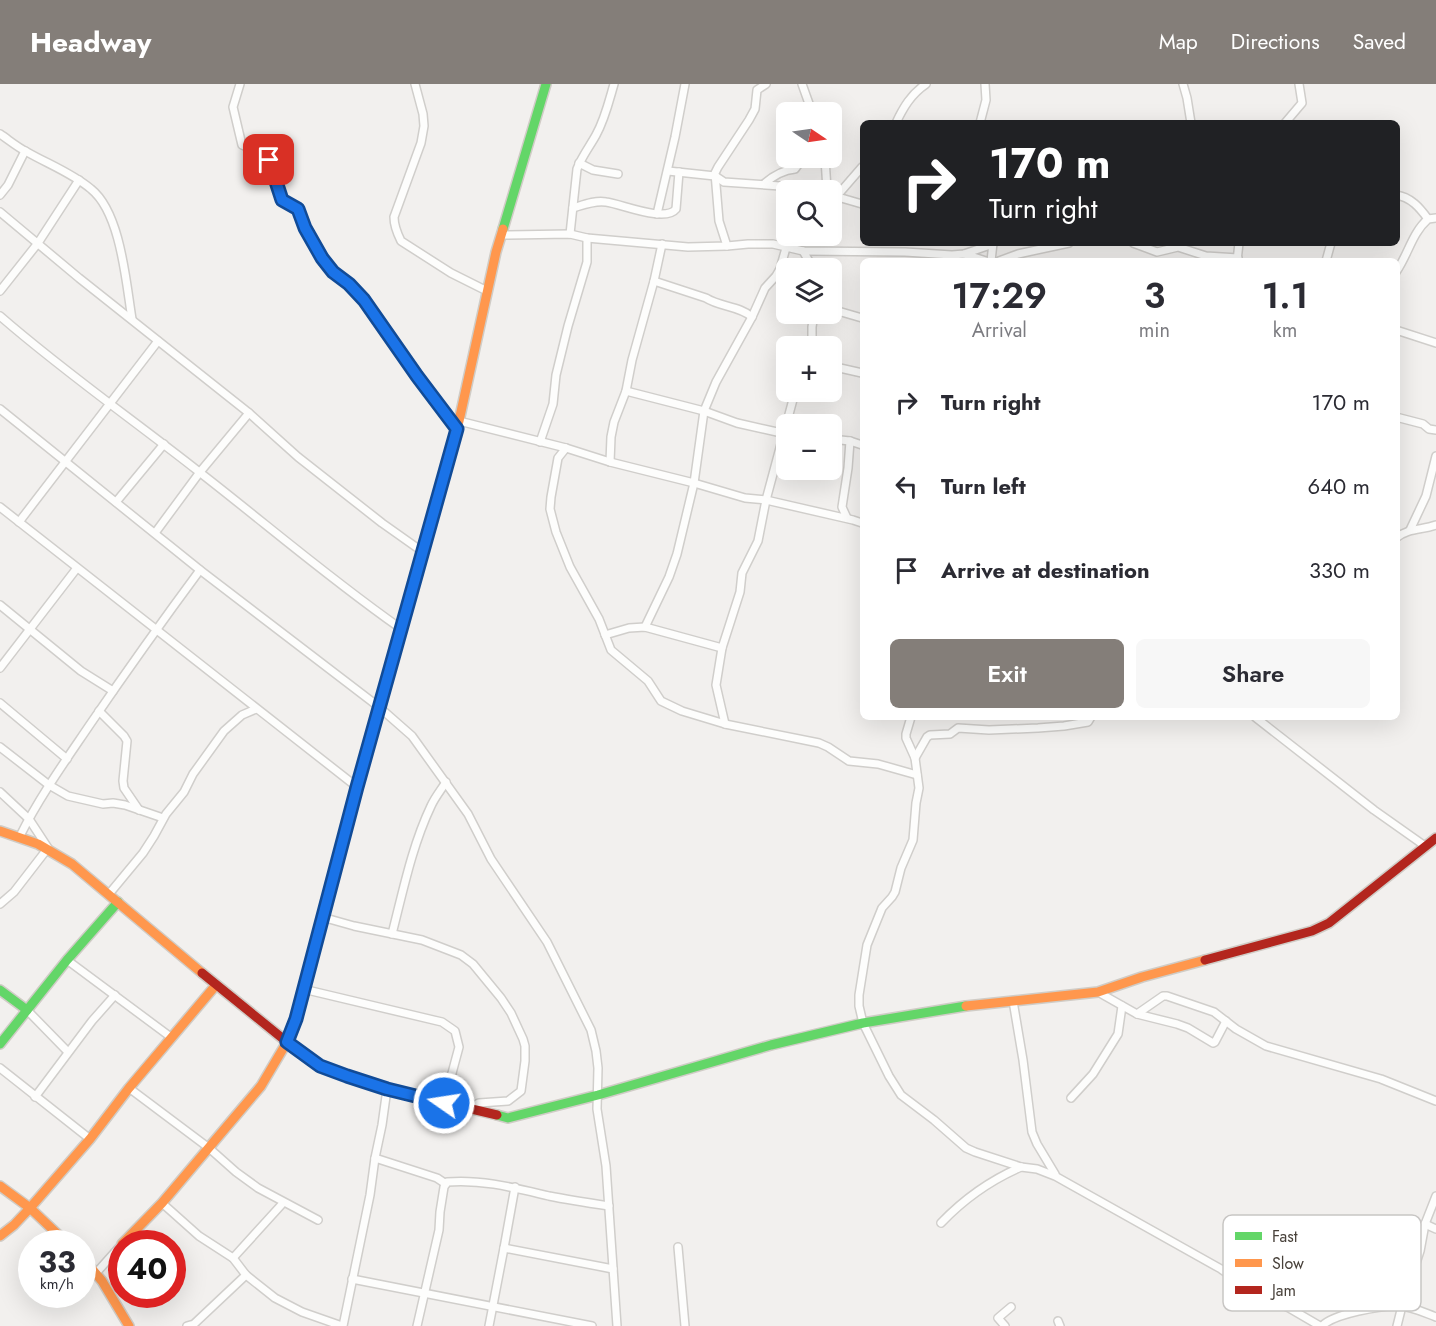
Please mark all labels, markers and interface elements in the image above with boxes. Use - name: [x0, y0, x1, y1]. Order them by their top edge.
- text: Headway: [30, 22, 151, 63]
- text: Map: [1159, 27, 1198, 57]
- text: Directions: [1231, 27, 1320, 57]
- text: Saved: [1353, 27, 1406, 57]
- north arrow: [776, 102, 842, 168]
- map controls: [776, 102, 842, 480]
- text: 170 m: [989, 133, 1111, 194]
- pin: [243, 134, 294, 185]
- icon: arrive: [252, 143, 285, 176]
- icon: right: [890, 144, 968, 222]
- button: search: [776, 180, 842, 246]
- text: Turn right: [989, 189, 1097, 228]
- button: layers: [776, 258, 842, 324]
- text: 17:29: [952, 269, 1047, 321]
- text: 3: [1144, 269, 1165, 321]
- text: 1.1: [1262, 269, 1308, 321]
- text: Arrival: [972, 316, 1027, 345]
- text: min: [1139, 316, 1170, 345]
- text: km: [1273, 316, 1297, 345]
- button: +: [776, 336, 842, 402]
- icon: right: [890, 386, 923, 419]
- text: Turn right: [941, 386, 1041, 418]
- text: 170 m: [1312, 386, 1370, 418]
- button: −: [776, 414, 842, 480]
- icon: left: [890, 470, 923, 503]
- text: Turn left: [941, 470, 1026, 502]
- text: 640 m: [1308, 470, 1370, 502]
- icon: arrive: [890, 554, 923, 587]
- text: Arrive at destination: [941, 554, 1150, 586]
- text: 330 m: [1309, 554, 1370, 586]
- button: Exit: [890, 639, 1124, 708]
- button: Share: [1136, 639, 1370, 708]
- position arrow: [412, 1071, 476, 1135]
- legend: [1223, 1215, 1421, 1311]
- text: Fast: [1272, 1225, 1298, 1248]
- speed limit sign: 40: [108, 1230, 186, 1308]
- text: 33: [38, 1240, 76, 1283]
- text: Slow: [1272, 1252, 1304, 1275]
- text: km/h: [40, 1273, 74, 1295]
- text: Jam: [1270, 1279, 1296, 1302]

